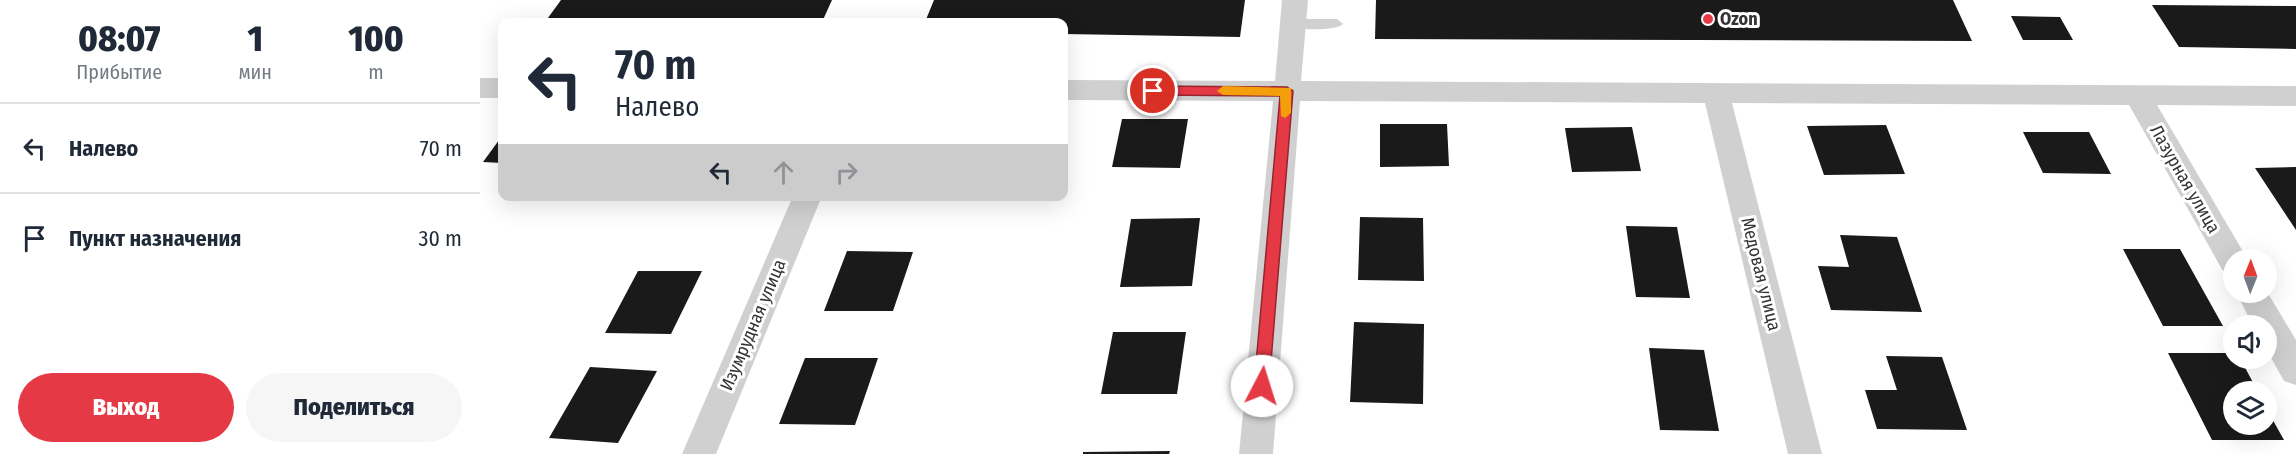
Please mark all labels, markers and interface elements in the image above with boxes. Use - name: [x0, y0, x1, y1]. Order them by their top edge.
- place label: Ozon: [1720, 8, 1758, 30]
- marker: Ozon: [1701, 12, 1715, 26]
- text: 08:07: [78, 17, 160, 61]
- text: 1: [247, 17, 263, 61]
- text: 100: [348, 17, 404, 61]
- text: 70 m: [615, 40, 696, 90]
- icon: left: [516, 42, 594, 120]
- text: Прибытие: [76, 60, 162, 84]
- text: мин: [238, 60, 272, 84]
- text: m: [368, 60, 384, 84]
- pin: [1127, 65, 1178, 116]
- icon: arrive: [1136, 74, 1169, 107]
- text: Налево: [615, 91, 699, 123]
- street label: Лазурная улица: [2145, 121, 2225, 237]
- icon: left: [18, 132, 51, 165]
- text: Налево: [69, 135, 138, 162]
- text: 70 m: [420, 135, 462, 162]
- icon: left: [704, 156, 737, 189]
- icon: ahead: [767, 156, 800, 189]
- icon: right: [830, 156, 863, 189]
- street label: Медовая улица: [1736, 215, 1786, 333]
- icon: arrive: [18, 222, 51, 255]
- text: Пункт назначения: [69, 225, 241, 252]
- text: 30 m: [419, 225, 462, 252]
- north arrow: [2223, 249, 2277, 303]
- map controls: [2223, 249, 2277, 435]
- street label: Изумрудная улица: [715, 256, 791, 394]
- button: sound: [2223, 315, 2277, 369]
- position arrow: [1230, 354, 1294, 418]
- button: Выход: [18, 373, 234, 442]
- button: Поделиться: [246, 373, 462, 442]
- button: layers: [2223, 381, 2277, 435]

